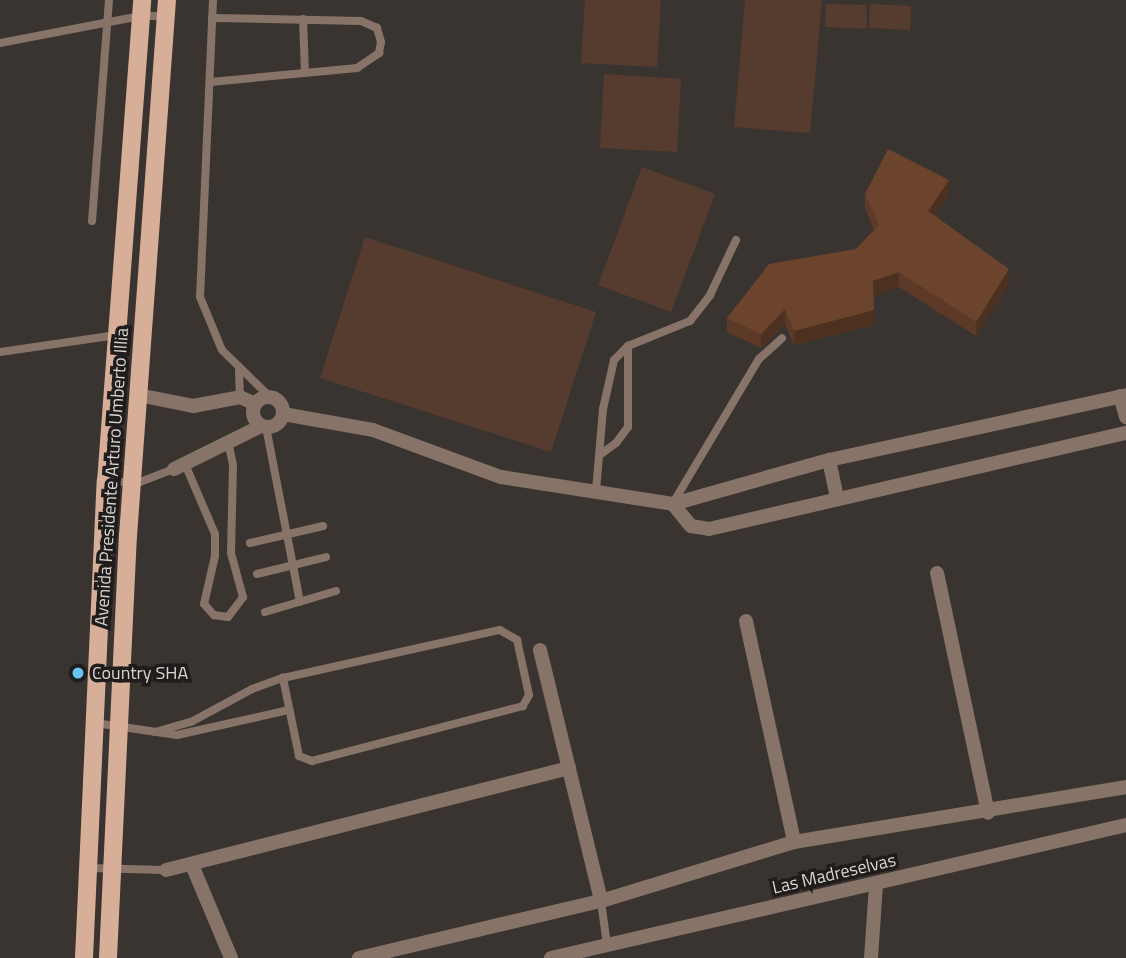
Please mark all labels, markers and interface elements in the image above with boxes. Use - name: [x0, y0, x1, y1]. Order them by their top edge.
- street label: Avenida Presidente Arturo Umberto Illia: [91, 327, 133, 627]
- place label: Country SHA: [92, 662, 188, 684]
- marker: Country SHA: [70, 665, 86, 681]
- street label: Las Madreselvas: [770, 849, 898, 899]

